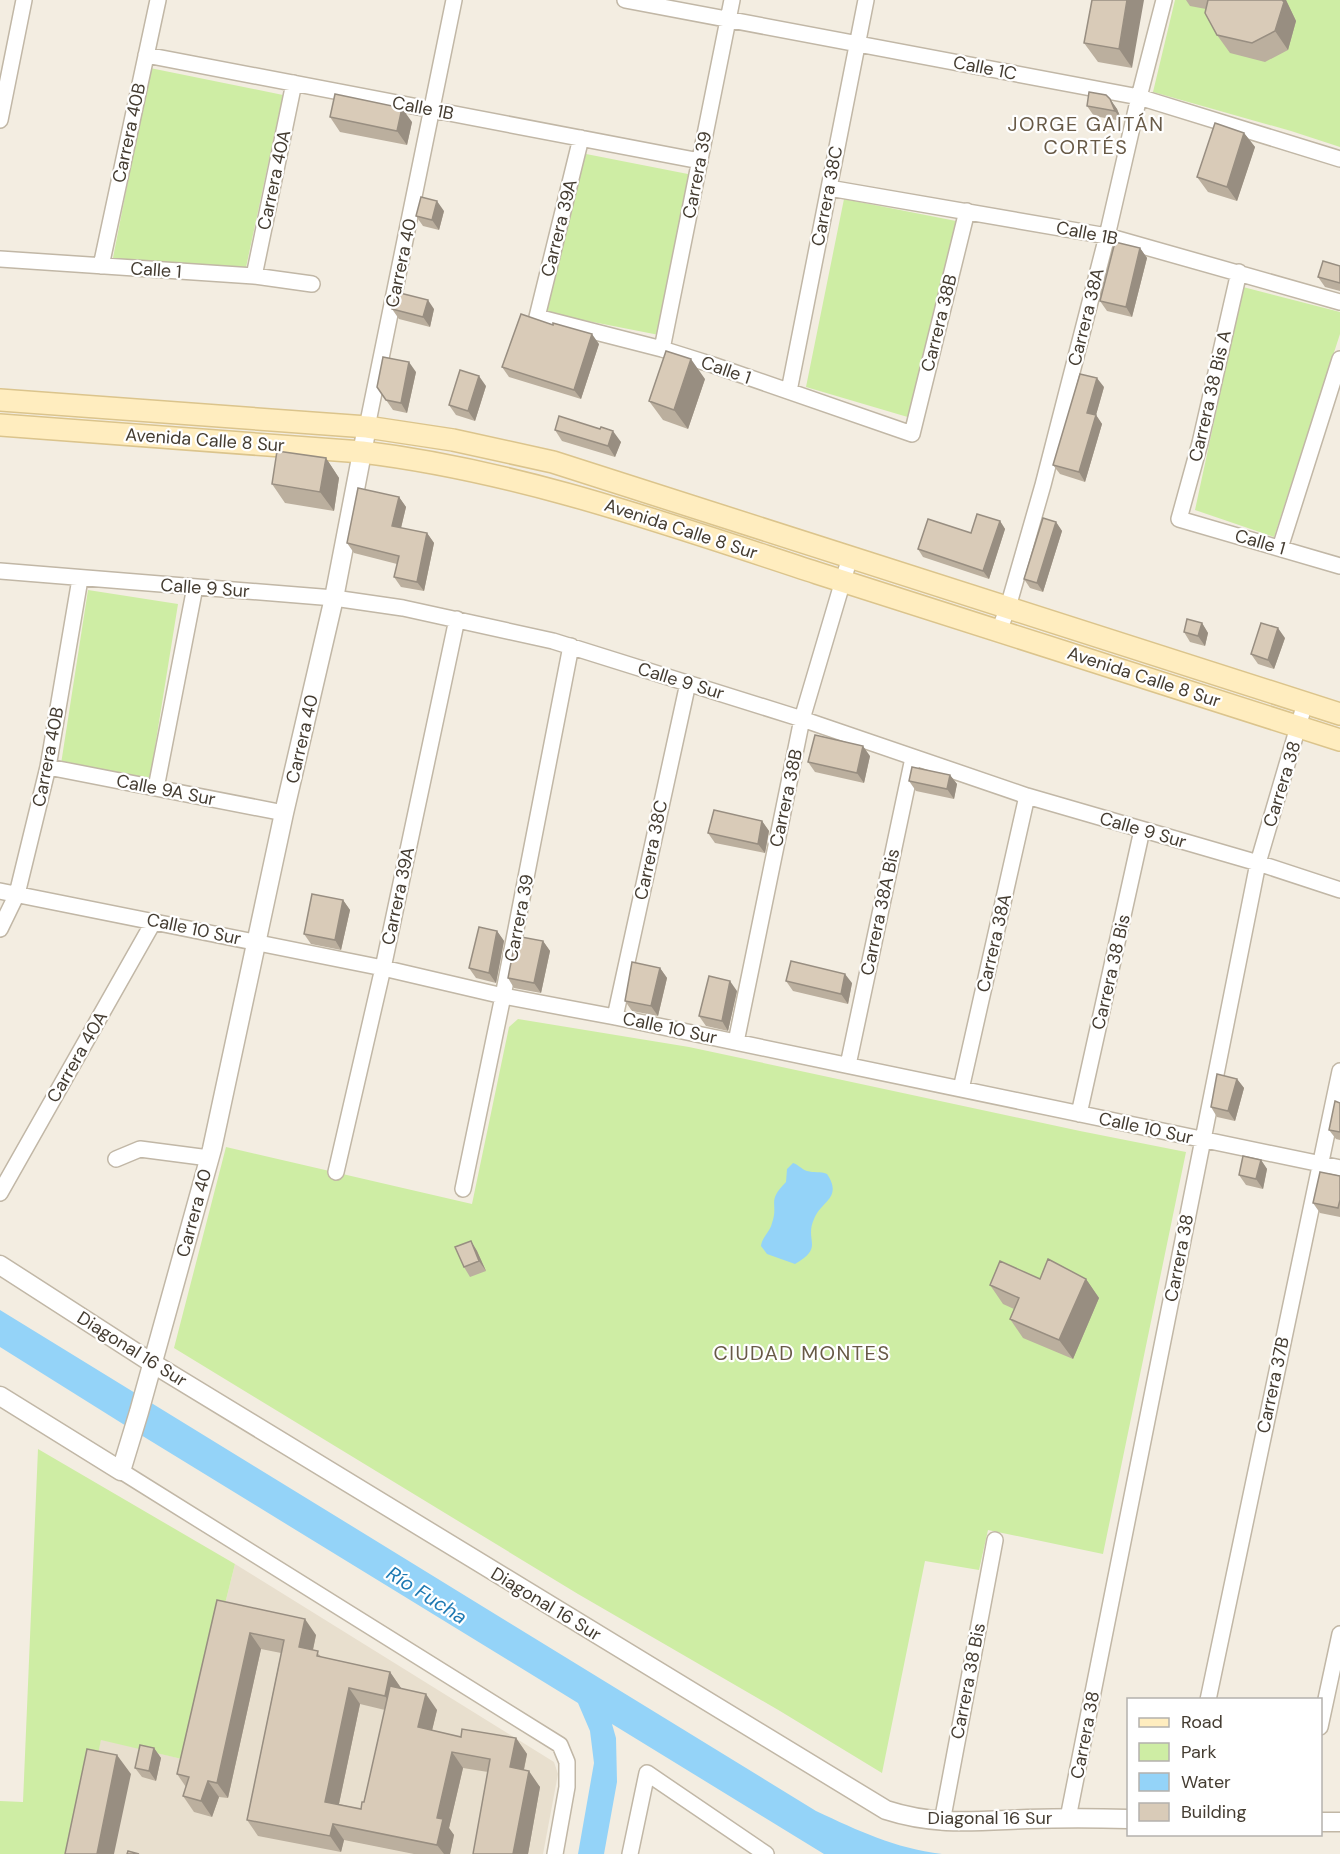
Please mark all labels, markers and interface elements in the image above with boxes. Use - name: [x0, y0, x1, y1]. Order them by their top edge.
- street label: Calle 1C: [951, 50, 1019, 86]
- street label: Carrera 40B: [107, 81, 151, 185]
- street label: Calle 1B: [390, 90, 456, 126]
- district label: JORGE GAITÁN CORTÉS: [1007, 111, 1165, 160]
- street label: Carrera 40A: [252, 128, 296, 232]
- street label: Carrera 39: [677, 129, 717, 221]
- street label: Carrera 38C: [806, 144, 848, 248]
- street label: Carrera 39A: [535, 177, 583, 279]
- street label: Calle 1B: [1054, 215, 1120, 251]
- street label: Carrera 40: [380, 216, 422, 310]
- street label: Calle 1: [130, 256, 182, 284]
- street label: Carrera 38A: [1062, 265, 1110, 368]
- street label: Carrera 38B: [915, 272, 963, 374]
- street label: Carrera 38 Bis A: [1183, 328, 1237, 464]
- street label: Calle 1: [698, 350, 754, 390]
- street label: Avenida Calle 8 Sur: [125, 422, 286, 458]
- street label: Avenida Calle 8 Sur: [601, 493, 761, 565]
- street label: Calle 1: [1232, 523, 1288, 561]
- street label: Calle 9 Sur: [160, 573, 251, 603]
- street label: Avenida Calle 8 Sur: [1064, 641, 1224, 713]
- street label: Calle 9 Sur: [635, 656, 728, 706]
- street label: Carrera 40: [280, 692, 324, 786]
- street label: Carrera 40B: [27, 705, 69, 809]
- street label: Carrera 38: [1258, 738, 1306, 830]
- street label: Carrera 38B: [764, 747, 808, 849]
- street label: Calle 9A Sur: [114, 769, 218, 811]
- street label: Carrera 38C: [629, 798, 673, 902]
- street label: Calle 9 Sur: [1097, 806, 1190, 854]
- street label: Carrera 39A: [376, 845, 420, 947]
- street label: Carrera 38A Bis: [855, 846, 905, 978]
- street label: Carrera 39: [499, 872, 539, 964]
- street label: Carrera 38A: [971, 891, 1017, 994]
- street label: Calle 10 Sur: [145, 907, 244, 951]
- street label: Carrera 38 Bis: [1086, 912, 1136, 1032]
- street label: Calle 10 Sur: [621, 1006, 720, 1050]
- street label: Carrera 40A: [41, 1007, 113, 1107]
- street label: Calle 10 Sur: [1097, 1106, 1196, 1150]
- street label: Carrera 40: [171, 1166, 217, 1260]
- street label: Carrera 38: [1159, 1212, 1199, 1304]
- street label: Diagonal 16 Sur: [73, 1306, 192, 1392]
- street label: Carrera 37B: [1251, 1334, 1295, 1435]
- district label: CIUDAD MONTES: [714, 1340, 890, 1366]
- water label: Río Fucha: [382, 1560, 472, 1630]
- street label: Diagonal 16 Sur: [486, 1562, 606, 1647]
- street label: Carrera 38 Bis: [945, 1621, 991, 1741]
- street label: Carrera 38: [1065, 1689, 1105, 1781]
- legend: [1127, 1698, 1322, 1836]
- text: Road: [1181, 1710, 1223, 1734]
- text: Park: [1181, 1740, 1217, 1764]
- text: Water: [1181, 1770, 1231, 1794]
- text: Building: [1181, 1800, 1246, 1824]
- street label: Diagonal 16 Sur: [928, 1806, 1053, 1830]

